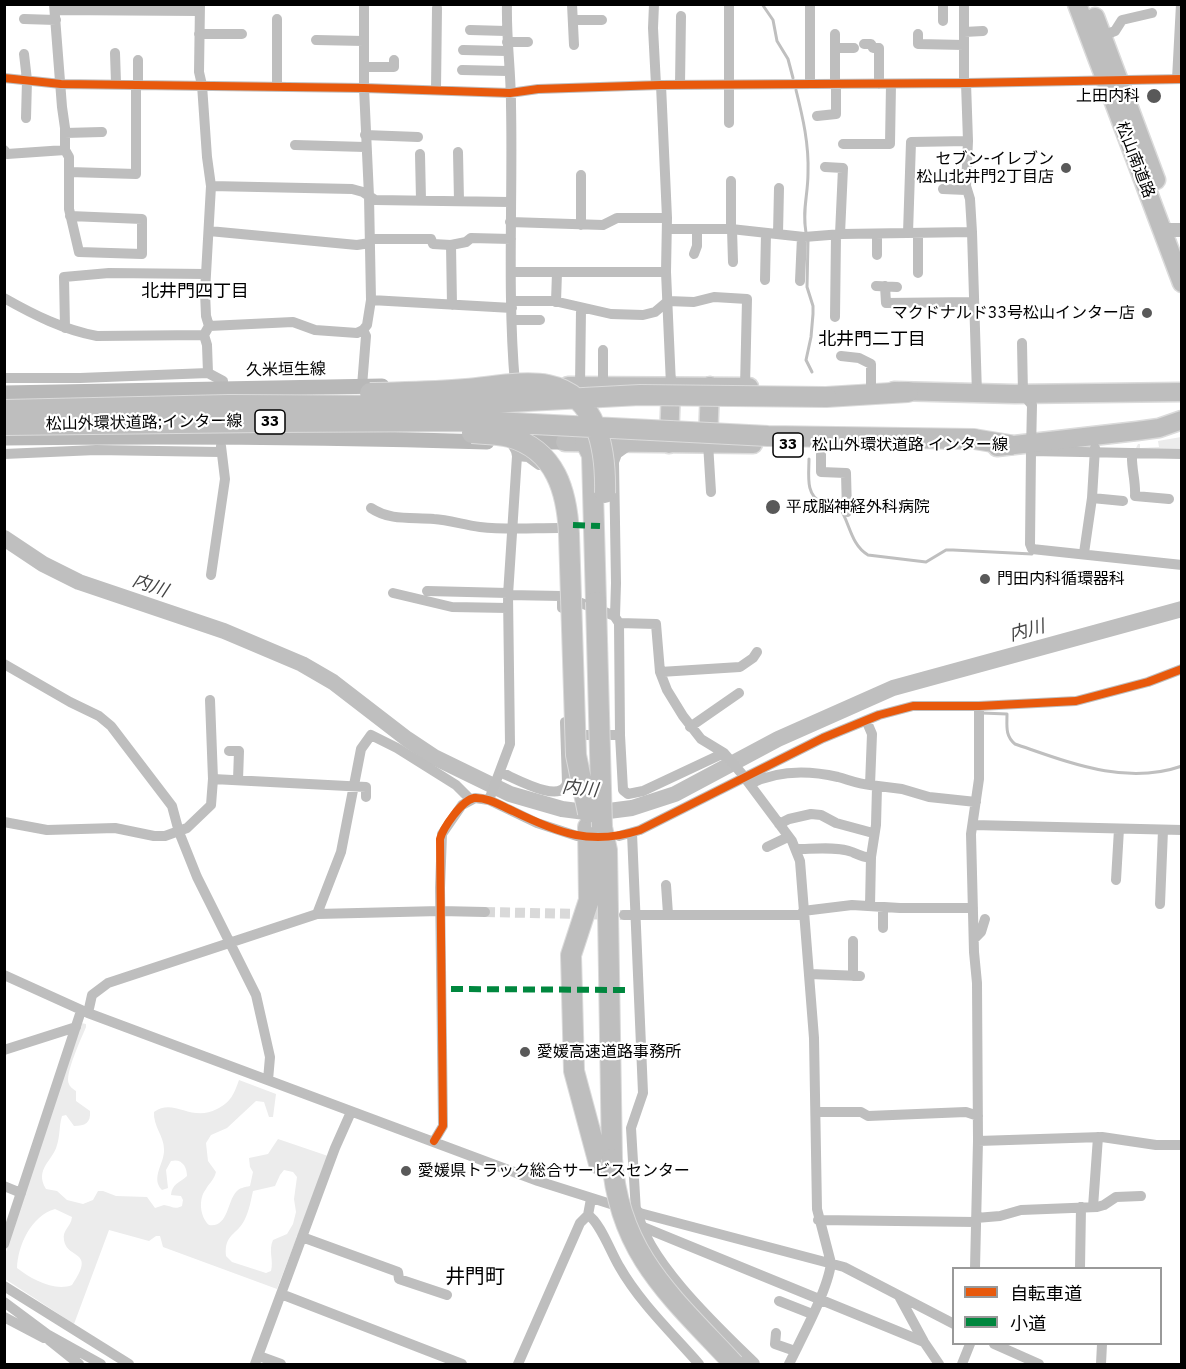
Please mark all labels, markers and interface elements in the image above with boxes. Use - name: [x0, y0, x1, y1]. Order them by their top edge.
- place label: 上田内科: [1076, 86, 1140, 106]
- marker: 上田内科: [1145, 87, 1163, 105]
- street label: 松山南道路: [1112, 119, 1158, 201]
- place label: セブン-イレブン 松山北井門2丁目店: [916, 149, 1054, 187]
- marker: セブン-イレブン 松山北井門2丁目店: [1059, 161, 1073, 175]
- district label: 北井門四丁目: [141, 281, 249, 303]
- place label: マクドナルド33号松山インター店: [892, 303, 1135, 323]
- marker: マクドナルド33号松山インター店: [1140, 306, 1154, 320]
- district label: 北井門二丁目: [818, 329, 926, 351]
- street label: 久米垣生線: [246, 360, 326, 380]
- road number: 33: [255, 410, 285, 434]
- street label: 松山外環状道路;インター線: [46, 412, 242, 434]
- road number: 33: [773, 433, 803, 457]
- street label: 松山外環状道路 インター線: [812, 435, 1008, 455]
- place label: 平成脳神経外科病院: [786, 497, 930, 517]
- marker: 平成脳神経外科病院: [764, 498, 782, 516]
- place label: 門田内科循環器科: [997, 569, 1125, 589]
- water label: 内川: [129, 570, 171, 602]
- marker: 門田内科循環器科: [978, 572, 992, 586]
- water label: 内川: [1007, 616, 1047, 646]
- water label: 内川: [561, 776, 599, 802]
- place label: 愛媛高速道路事務所: [537, 1042, 681, 1062]
- marker: 愛媛高速道路事務所: [518, 1045, 532, 1059]
- place label: 愛媛県トラック総合サービスセンター: [418, 1161, 690, 1181]
- marker: 愛媛県トラック総合サービスセンター: [399, 1164, 413, 1178]
- district label: 井門町: [445, 1265, 505, 1289]
- legend: [952, 1267, 1162, 1345]
- text: 自転車道: [1010, 1282, 1082, 1305]
- text: 小道: [1010, 1312, 1046, 1335]

